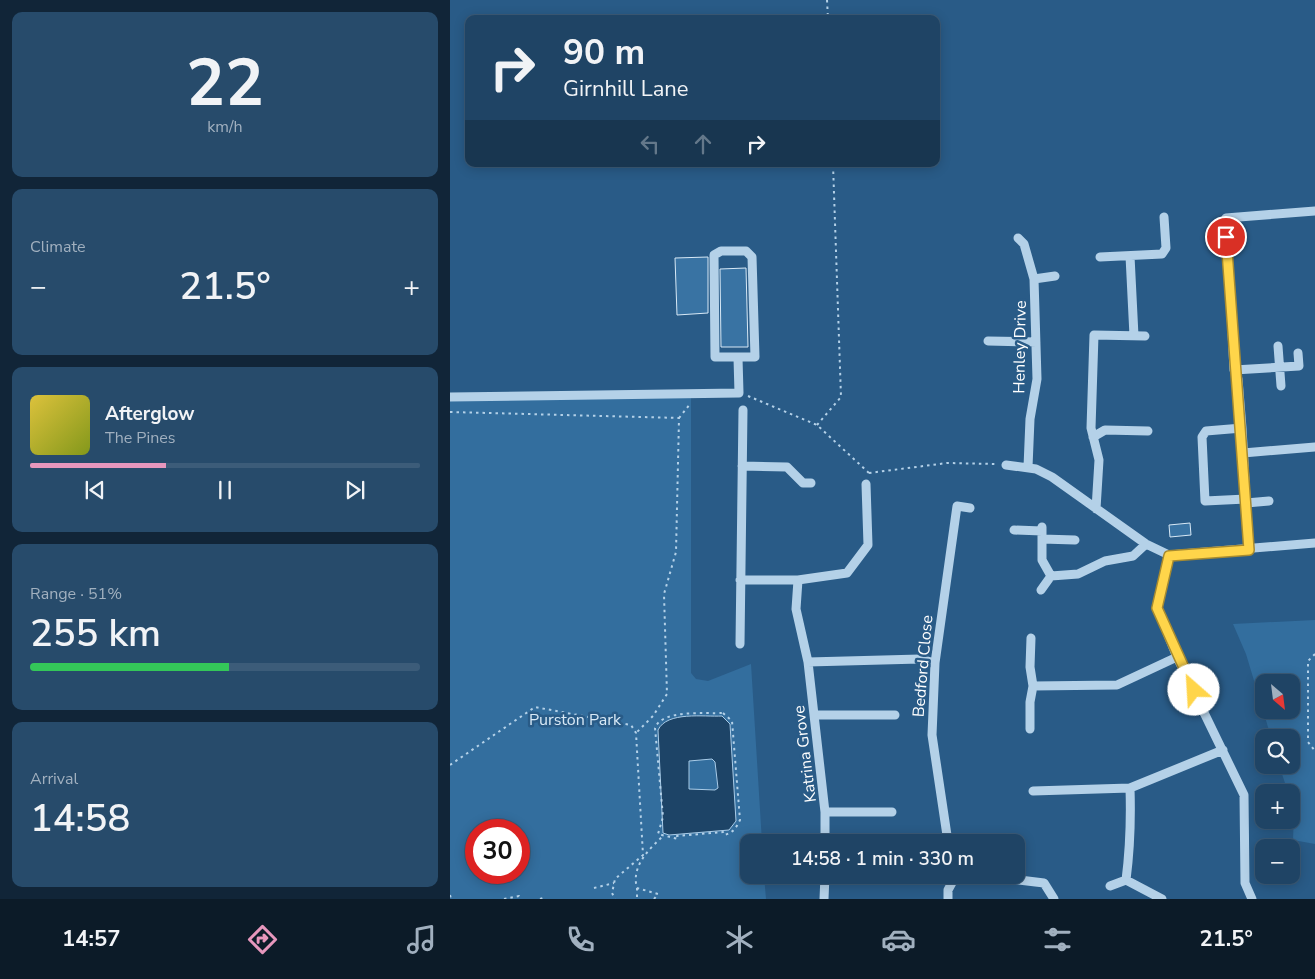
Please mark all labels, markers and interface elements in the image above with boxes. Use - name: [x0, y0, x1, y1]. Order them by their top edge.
- text: 90 m: [563, 29, 645, 76]
- icon: right: [480, 35, 545, 100]
- text: 22: [186, 39, 264, 128]
- text: Girnhill Lane: [563, 74, 689, 104]
- text: km/h: [207, 116, 243, 138]
- icon: left: [636, 130, 664, 158]
- icon: ahead: [689, 130, 717, 158]
- icon: right: [742, 130, 770, 158]
- pin: [1205, 216, 1247, 258]
- icon: arrive: [1212, 223, 1240, 251]
- text: Climate: [30, 236, 85, 258]
- text: 21.5°: [179, 261, 271, 312]
- text: −: [30, 268, 47, 306]
- text: +: [403, 268, 420, 306]
- street label: Henley Drive: [1008, 300, 1032, 394]
- text: Afterglow: [105, 401, 195, 427]
- text: The Pines: [105, 427, 175, 449]
- icon: previous: [81, 476, 109, 504]
- icon: pause: [211, 476, 239, 504]
- icon: next: [341, 476, 369, 504]
- text: Range · 51%: [30, 583, 122, 605]
- text: 255 km: [30, 608, 161, 659]
- street label: Bedford Close: [908, 614, 938, 718]
- position arrow: [1167, 663, 1219, 715]
- north arrow: [1255, 674, 1300, 719]
- map controls: [1255, 674, 1300, 884]
- street label: Katrina Grove: [788, 704, 822, 804]
- park label: Purston Park: [529, 709, 622, 731]
- button: search: [1255, 729, 1300, 774]
- text: Arrival: [30, 768, 78, 790]
- button: +: [1255, 784, 1300, 829]
- text: 14:58: [30, 793, 130, 844]
- speed limit sign: 30: [465, 819, 530, 884]
- button: −: [1255, 839, 1300, 884]
- text: 14:58 · 1 min · 330 m: [791, 846, 974, 872]
- icon: directions: [245, 922, 280, 957]
- icon: music: [404, 922, 439, 957]
- icon: phone: [563, 922, 598, 957]
- icon: climate: [722, 922, 757, 957]
- icon: car: [881, 922, 916, 957]
- icon: filters: [1040, 922, 1075, 957]
- text: 14:57: [62, 924, 120, 954]
- text: 21.5°: [1199, 924, 1253, 954]

